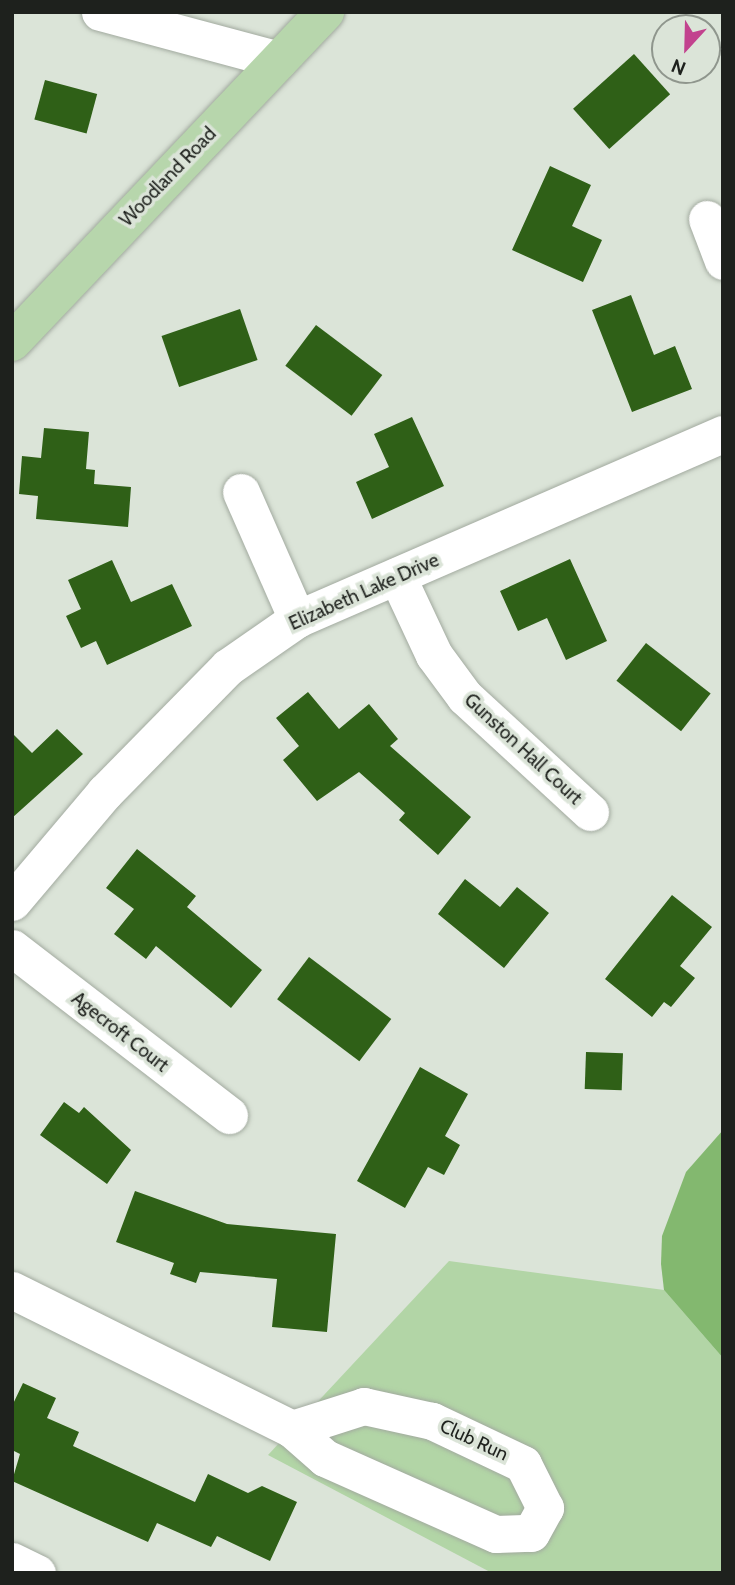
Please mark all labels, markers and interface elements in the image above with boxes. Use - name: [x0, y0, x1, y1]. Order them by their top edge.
- north arrow: [651, 14, 721, 84]
- text: N: [668, 54, 689, 80]
- street label: Woodland Road: [115, 123, 221, 231]
- street label: Elizabeth Lake Drive: [285, 549, 443, 635]
- street label: Gunston Hall Court: [459, 689, 587, 809]
- street label: Agecroft Court: [67, 987, 173, 1077]
- street label: Club Run: [436, 1414, 512, 1466]

